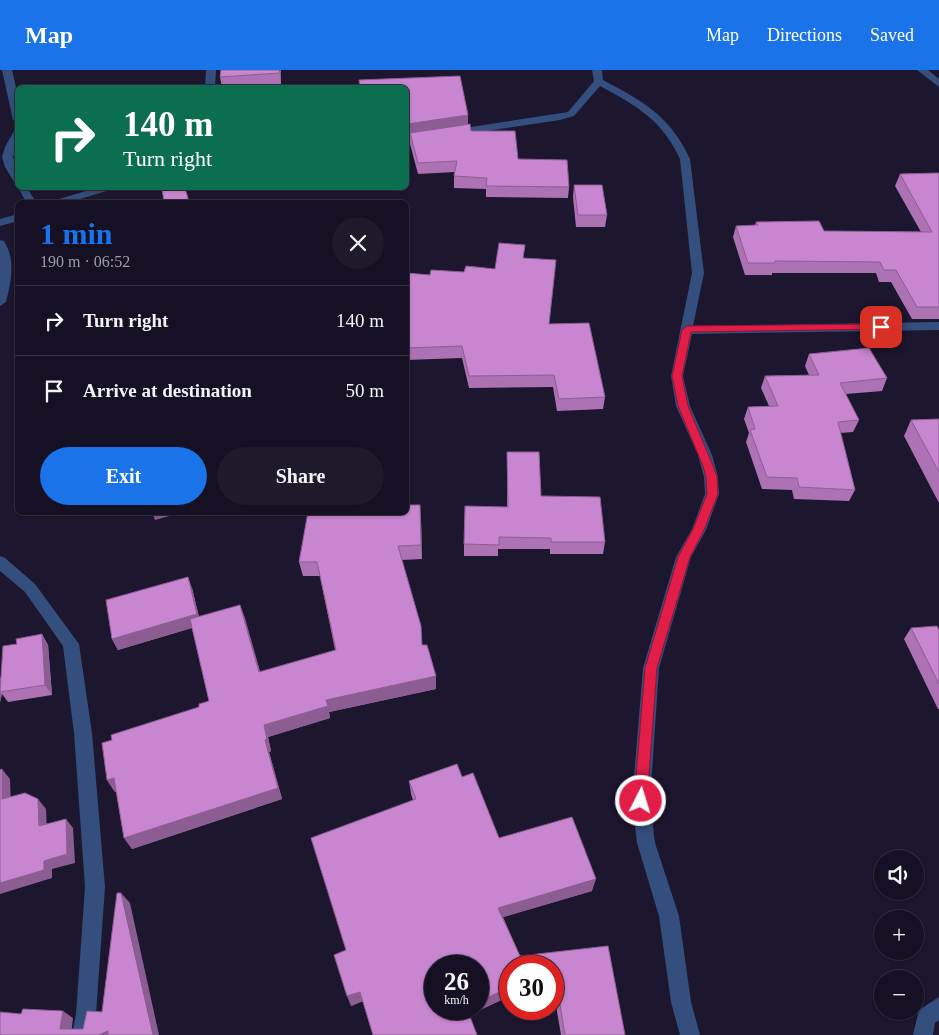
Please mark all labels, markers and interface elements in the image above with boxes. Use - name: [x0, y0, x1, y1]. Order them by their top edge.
- text: Map: [25, 22, 73, 48]
- text: Map: [706, 25, 739, 45]
- text: Directions: [767, 25, 842, 45]
- text: Saved: [870, 25, 914, 45]
- icon: right: [40, 105, 105, 170]
- text: 140 m: [123, 105, 213, 144]
- text: Turn right: [123, 146, 212, 171]
- text: 1 min: [40, 217, 113, 250]
- button: close: [332, 217, 384, 269]
- text: 190 m · 06:52: [40, 253, 130, 270]
- pin: [860, 306, 902, 348]
- icon: right: [40, 307, 68, 335]
- text: Turn right: [83, 310, 168, 331]
- text: 140 m: [336, 310, 384, 331]
- icon: arrive: [867, 313, 895, 341]
- icon: arrive: [40, 377, 68, 405]
- text: Arrive at destination: [83, 380, 252, 401]
- text: 50 m: [345, 380, 384, 401]
- button: Exit: [40, 447, 207, 505]
- button: Share: [217, 447, 384, 505]
- position arrow: [614, 774, 666, 826]
- map controls: [874, 850, 924, 1020]
- button: sound: [874, 850, 924, 900]
- button: +: [874, 910, 924, 960]
- speed limit sign: 30: [499, 955, 564, 1020]
- text: 26: [444, 968, 469, 995]
- button: −: [874, 970, 924, 1020]
- text: km/h: [444, 993, 469, 1007]

